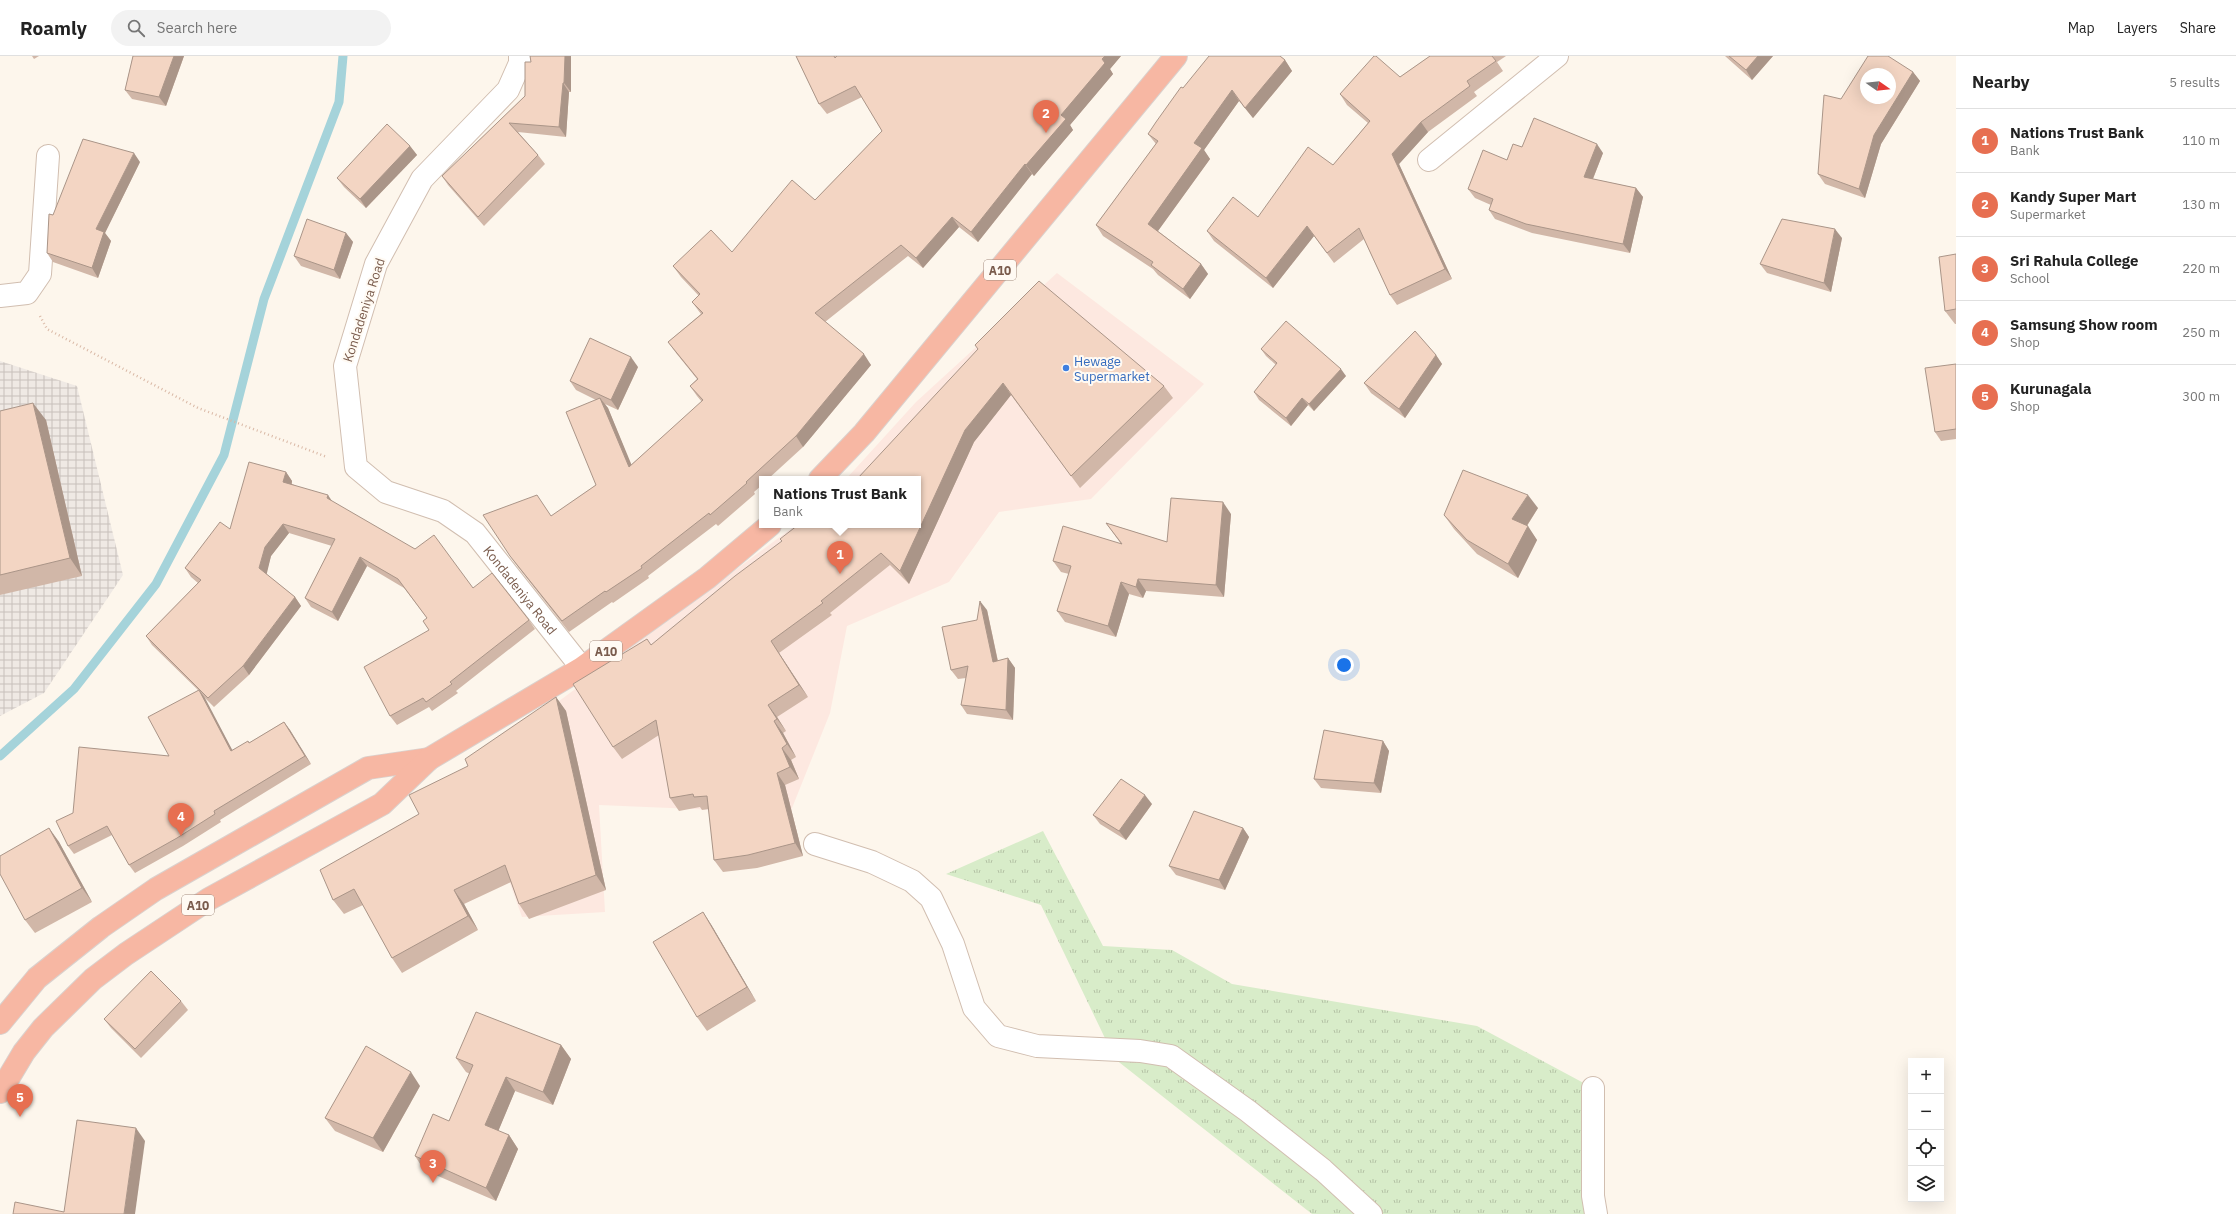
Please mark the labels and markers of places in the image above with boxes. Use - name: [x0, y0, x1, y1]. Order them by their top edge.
- pin: 2: [1033, 100, 1059, 133]
- place label: Hewage Supermarket: [1074, 353, 1150, 385]
- marker: Hewage Supermarket: [1061, 363, 1071, 373]
- pin: 1: [827, 541, 853, 574]
- pin: 4: [168, 803, 194, 836]
- pin: 5: [7, 1084, 33, 1117]
- pin: 3: [420, 1150, 446, 1183]

